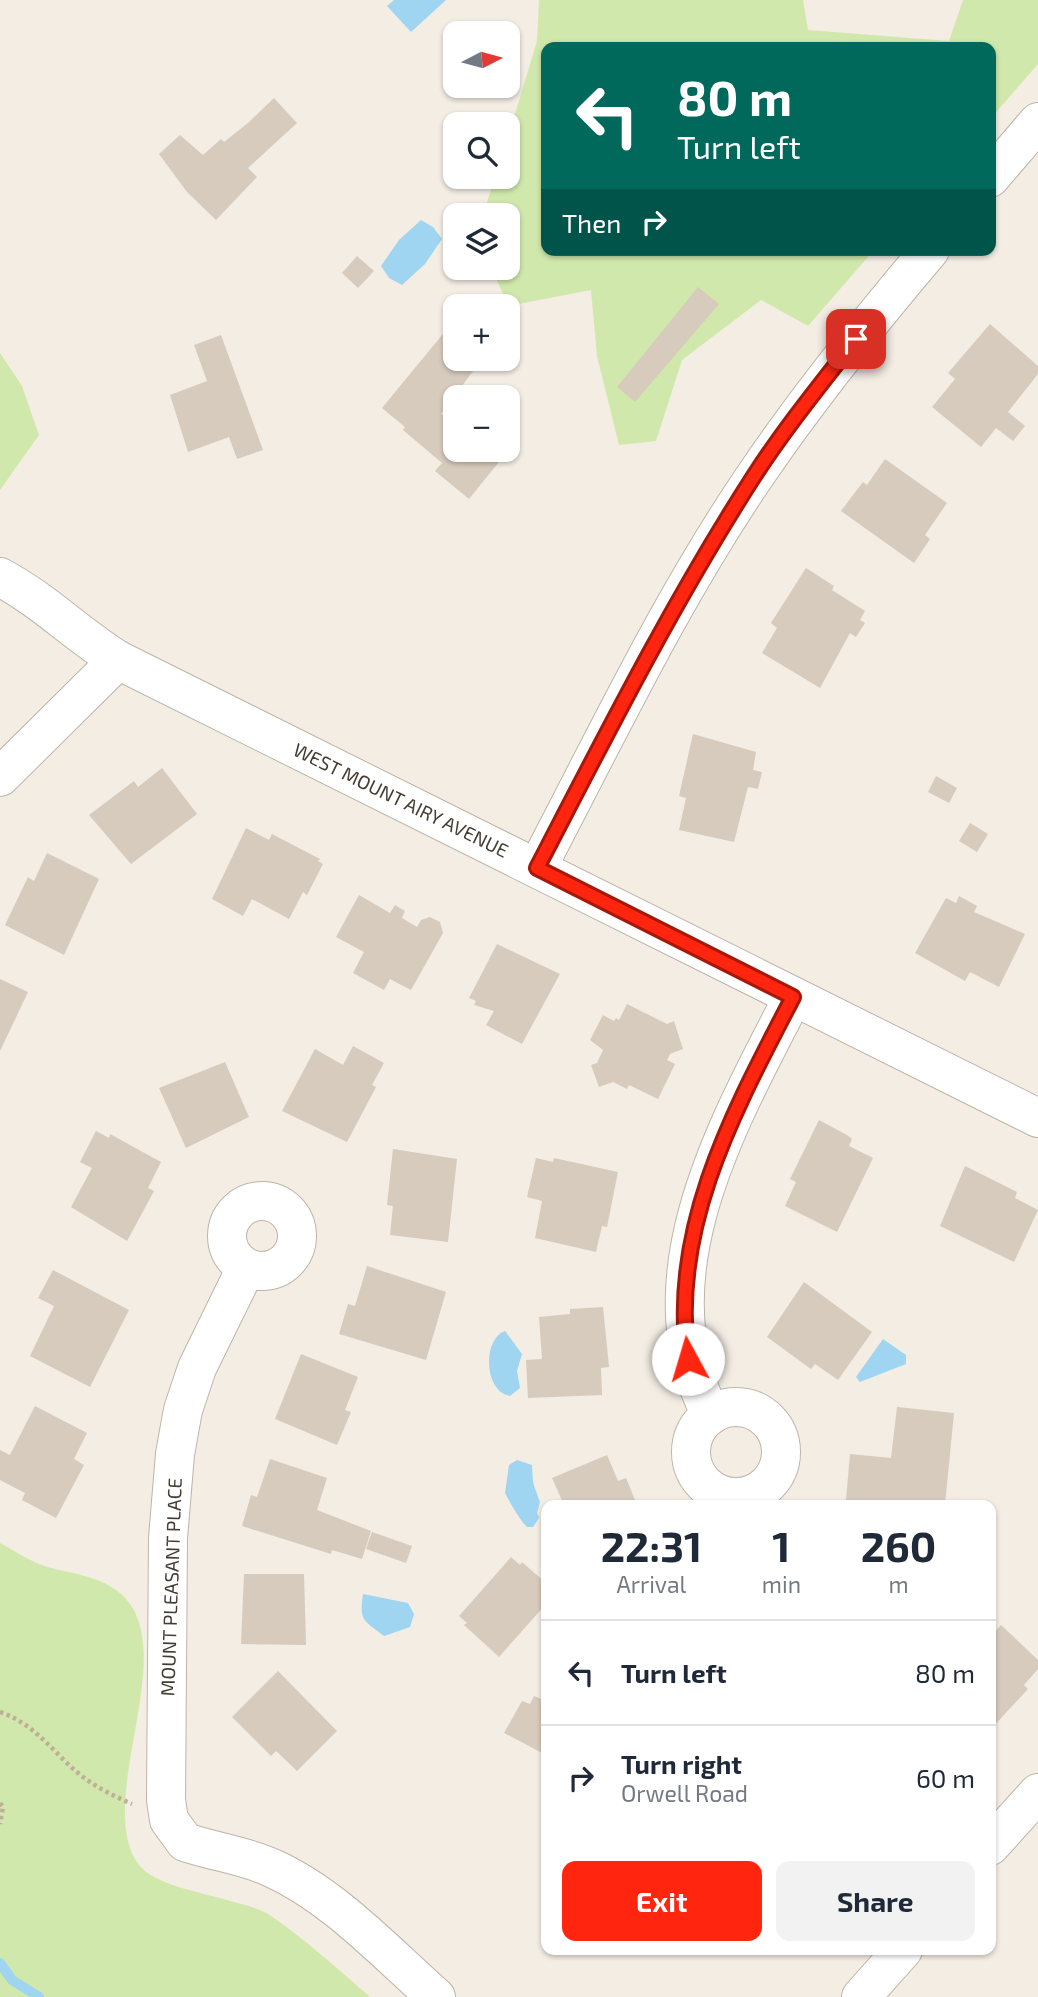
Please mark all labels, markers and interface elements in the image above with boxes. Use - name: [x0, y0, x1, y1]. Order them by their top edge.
- north arrow: [443, 21, 520, 98]
- map controls: [443, 21, 520, 462]
- text: 80 m: [677, 67, 792, 126]
- icon: left: [562, 70, 653, 161]
- button: search: [443, 112, 520, 189]
- text: Turn left: [677, 127, 801, 165]
- button: layers: [443, 203, 520, 280]
- icon: right: [635, 203, 673, 241]
- text: Then: [562, 207, 621, 238]
- button: +: [443, 294, 520, 371]
- pin: [826, 309, 886, 369]
- icon: arrive: [837, 320, 875, 358]
- button: −: [443, 385, 520, 462]
- street label: WEST MOUNT AIRY AVENUE: [290, 737, 513, 862]
- position arrow: [651, 1322, 725, 1396]
- street label: MOUNT PLEASANT PLACE: [155, 1477, 186, 1697]
- text: 22:31: [601, 1520, 702, 1570]
- text: 1: [772, 1520, 791, 1570]
- text: 260: [861, 1520, 936, 1570]
- text: Arrival: [616, 1570, 686, 1598]
- text: min: [762, 1570, 801, 1598]
- text: m: [888, 1570, 909, 1598]
- icon: left: [562, 1654, 600, 1692]
- text: Turn left: [621, 1657, 727, 1688]
- text: 80 m: [915, 1657, 975, 1688]
- text: Turn right: [621, 1748, 742, 1779]
- icon: right: [562, 1759, 600, 1797]
- text: 60 m: [916, 1762, 975, 1793]
- text: Orwell Road: [621, 1779, 748, 1807]
- button: Exit: [562, 1861, 762, 1941]
- button: Share: [776, 1861, 975, 1941]

